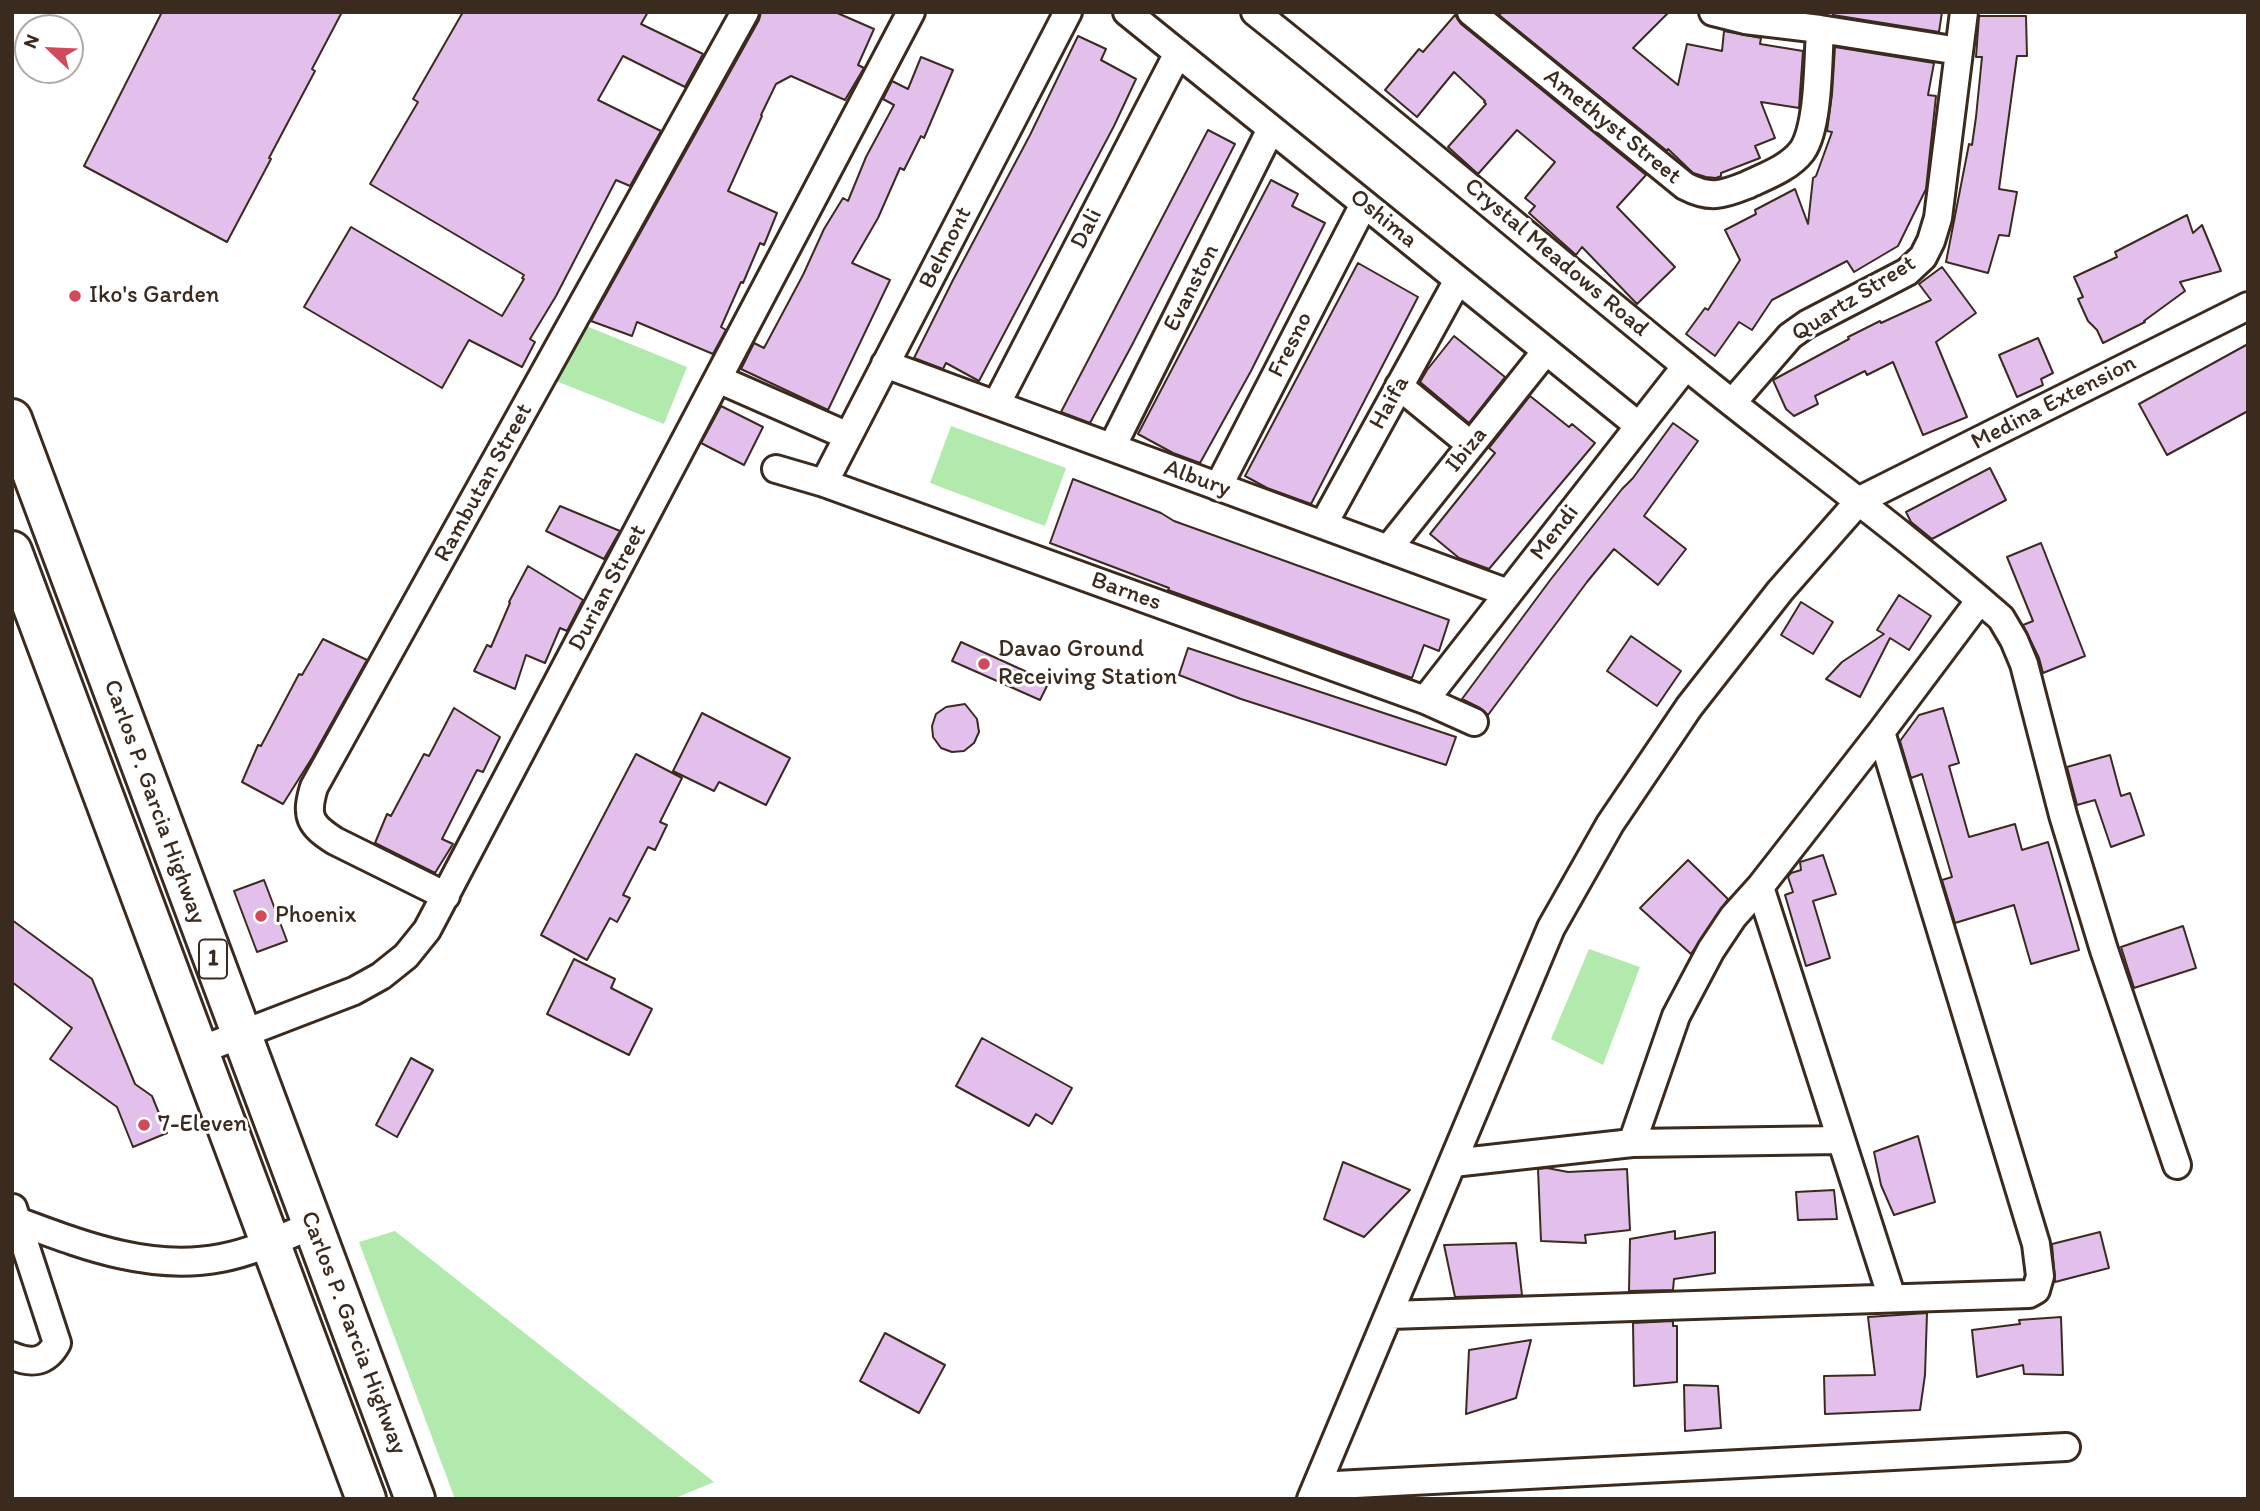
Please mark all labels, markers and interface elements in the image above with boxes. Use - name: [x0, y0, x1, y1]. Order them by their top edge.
- north arrow: [14, 14, 84, 84]
- text: N: [18, 31, 44, 52]
- street label: Amethyst Street: [1537, 63, 1687, 191]
- street label: Crystal Meadows Road: [1458, 172, 1654, 344]
- street label: Oshima: [1343, 183, 1423, 255]
- street label: Belmont: [913, 202, 979, 294]
- street label: Dali: [1065, 204, 1109, 254]
- street label: Evanston: [1158, 240, 1226, 336]
- street label: Quartz Street: [1787, 249, 1921, 349]
- place label: Iko's Garden: [89, 282, 219, 310]
- marker: Iko's Garden: [67, 288, 83, 304]
- street label: Fresno: [1262, 307, 1320, 383]
- street label: Medina Extension: [1967, 349, 2141, 457]
- street label: Haifa: [1364, 371, 1416, 435]
- street label: Rambutan Street: [429, 399, 539, 567]
- street label: Ibiza: [1440, 421, 1494, 479]
- street label: Albury: [1160, 454, 1234, 504]
- street label: Mendi: [1524, 499, 1586, 567]
- street label: Durian Street: [563, 520, 653, 656]
- street label: Barnes: [1087, 566, 1165, 618]
- place label: Davao Ground Receiving Station: [998, 636, 1177, 692]
- marker: Davao Ground Receiving Station: [976, 656, 992, 672]
- street label: Carlos P. Garcia Highway: [96, 676, 212, 928]
- place label: Phoenix: [275, 902, 356, 930]
- marker: Phoenix: [253, 908, 269, 924]
- road number: 1: [199, 940, 227, 978]
- place label: 7-Eleven: [158, 1111, 247, 1139]
- marker: 7-Eleven: [136, 1117, 152, 1133]
- street label: Carlos P. Garcia Highway: [293, 1207, 413, 1459]

